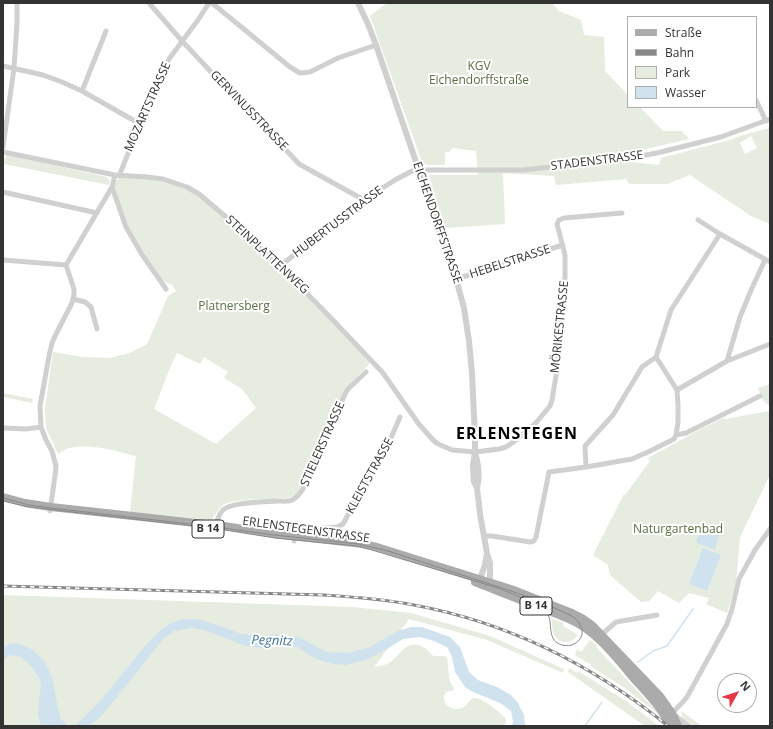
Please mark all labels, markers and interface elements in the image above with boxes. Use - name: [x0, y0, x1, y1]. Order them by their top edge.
- legend: [627, 16, 757, 108]
- text: Straße: [665, 24, 702, 41]
- text: Bahn: [665, 44, 694, 61]
- street label: MOZARTSTRASSE: [122, 60, 174, 154]
- park label: KGV Eichendorffstraße: [429, 60, 529, 88]
- text: Park: [665, 64, 690, 81]
- street label: GERVINUSSTRASSE: [207, 68, 291, 154]
- text: Wasser: [665, 84, 706, 101]
- street label: STADENSTRASSE: [550, 148, 644, 174]
- street label: EICHENDORFFSTRASSE: [409, 160, 465, 286]
- street label: HUBERTUSSTRASSE: [290, 183, 386, 261]
- street label: STEINPLATTENWEG: [222, 213, 312, 297]
- street label: HEBELSTRASSE: [468, 242, 552, 282]
- street label: MÖRIKESTRASSE: [548, 280, 572, 374]
- park label: Platnersberg: [198, 300, 270, 314]
- street label: STIELERSTRASSE: [298, 399, 348, 489]
- district label: ERLENSTEGEN: [456, 424, 578, 444]
- street label: KLEISTSTRASSE: [343, 435, 397, 517]
- street label: ERLENSTEGENSTRASSE: [241, 514, 371, 546]
- road number: B 14: [192, 520, 224, 538]
- park label: Naturgartenbad: [633, 523, 723, 537]
- road number: B 14: [520, 597, 552, 615]
- water label: Pegnitz: [251, 632, 293, 650]
- north arrow: [717, 673, 757, 713]
- text: N: [737, 678, 755, 694]

